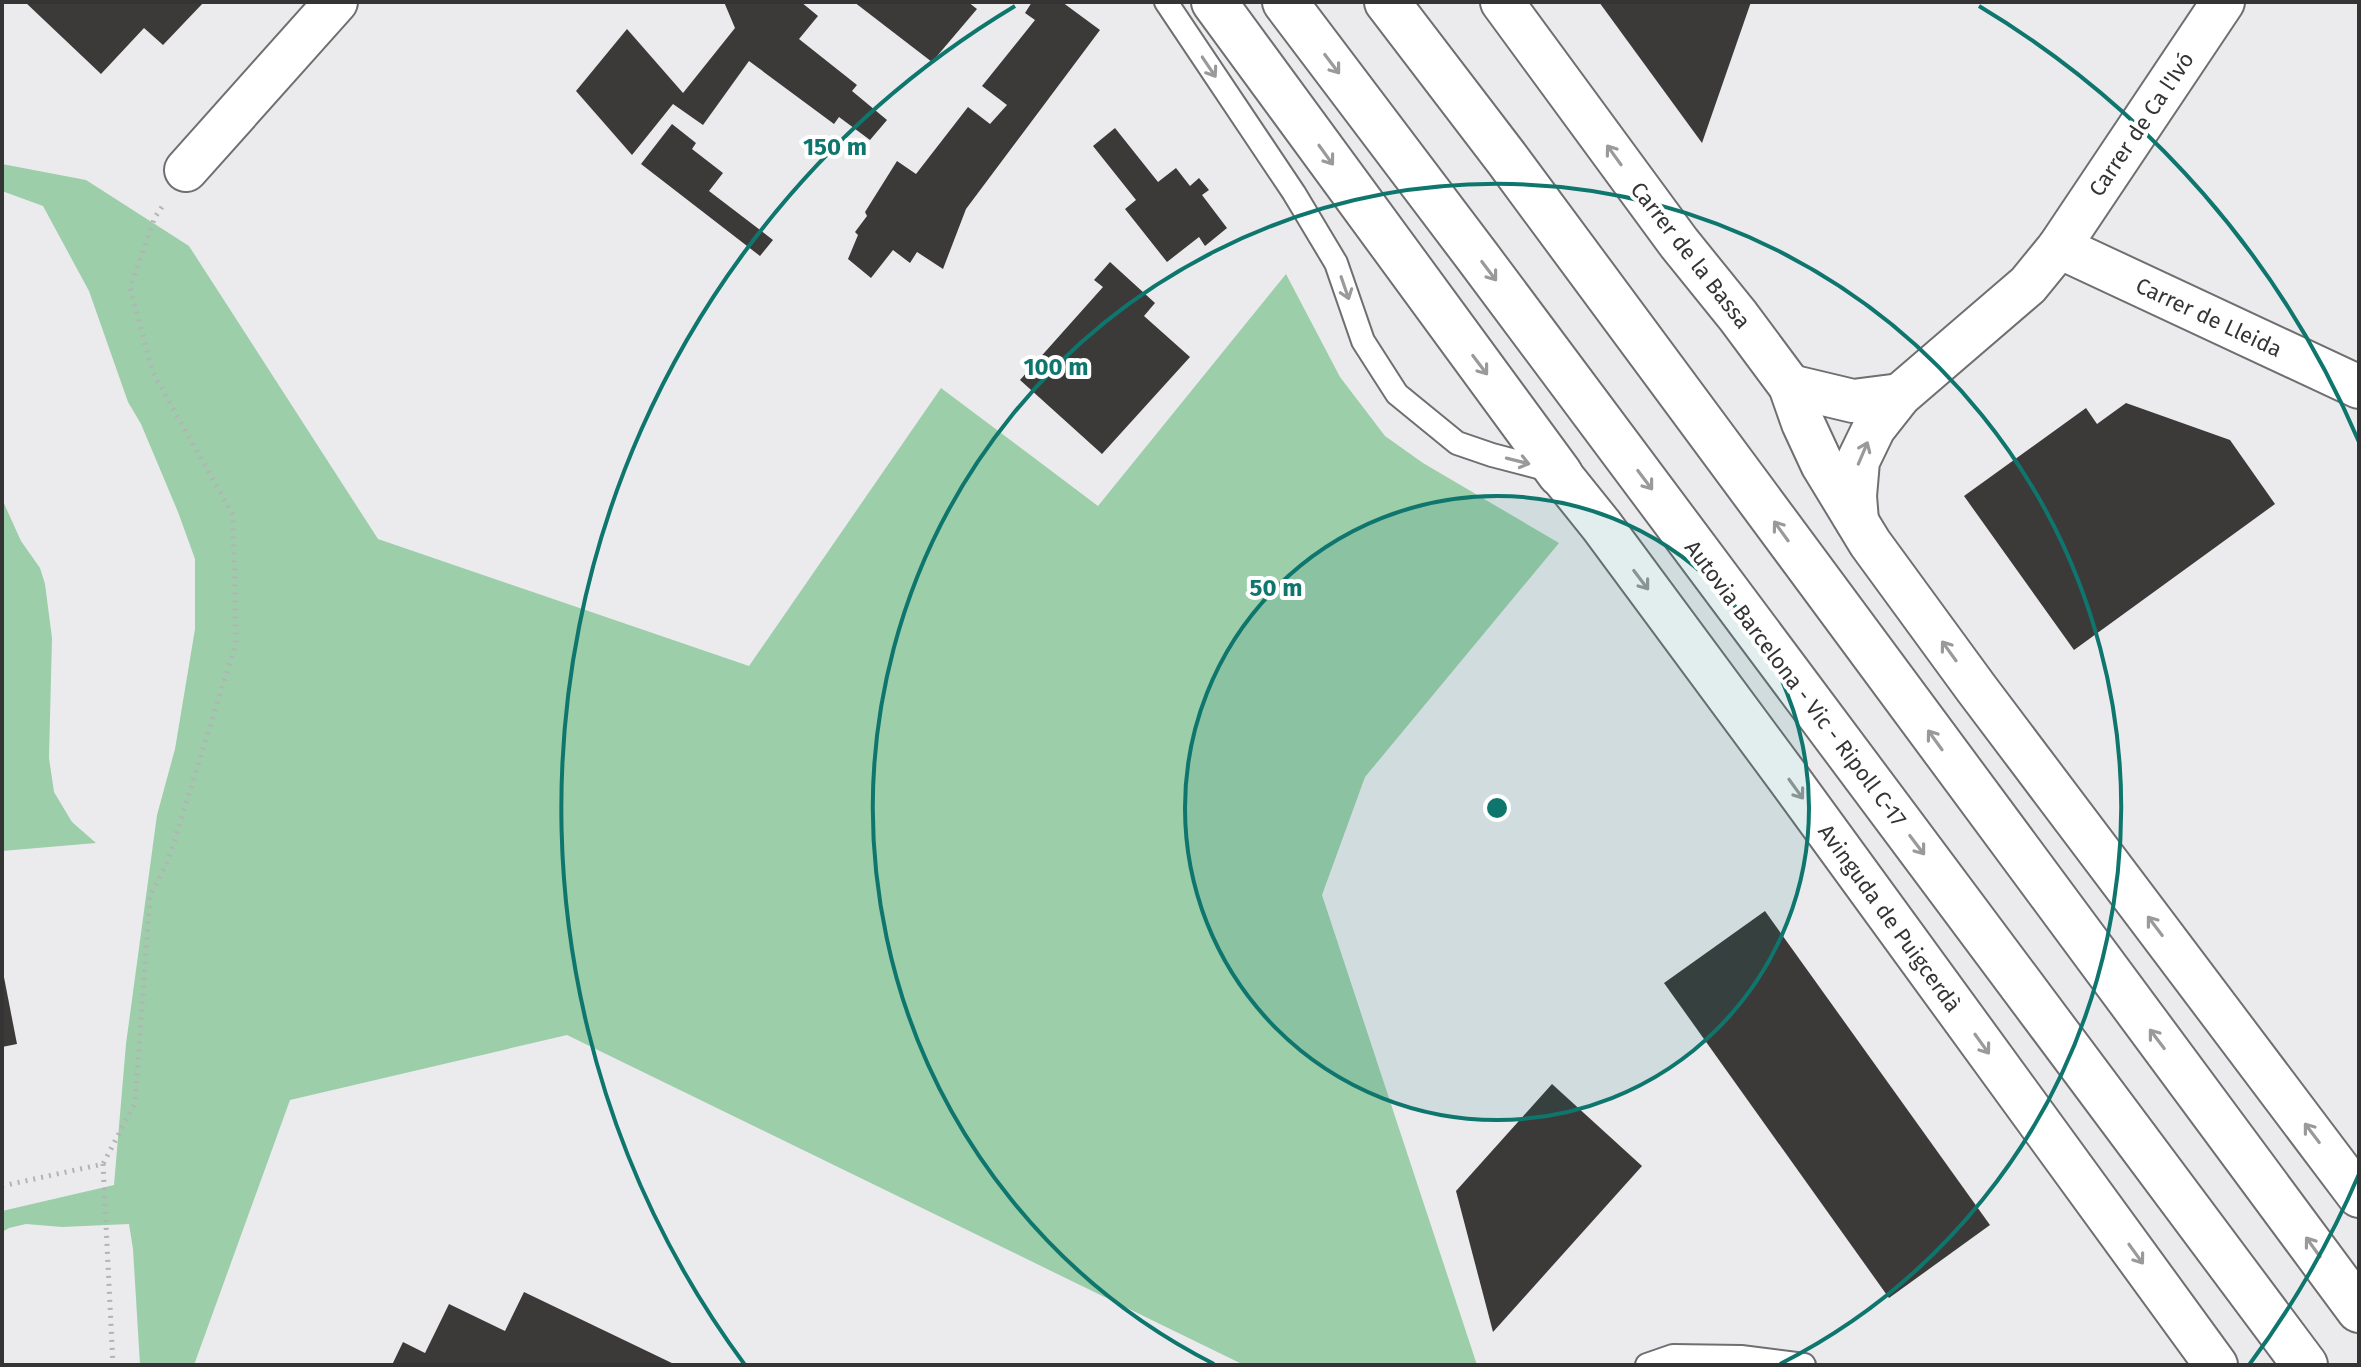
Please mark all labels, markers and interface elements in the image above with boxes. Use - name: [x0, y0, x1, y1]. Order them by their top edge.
- street label: Carrer de Ca l'Ivó: [2083, 47, 2200, 202]
- one-way arrow: [1324, 53, 1341, 74]
- one-way arrow: [1202, 55, 1218, 78]
- text: 150 m: [803, 133, 867, 161]
- one-way arrow: [1318, 144, 1335, 166]
- one-way arrow: [1606, 144, 1622, 166]
- street label: Carrer de la Bassa: [1625, 176, 1756, 334]
- one-way arrow: [1481, 260, 1497, 282]
- street label: Carrer de Lleida: [2131, 272, 2286, 363]
- one-way arrow: [1338, 275, 1353, 300]
- text: 100 m: [1023, 353, 1089, 381]
- one-way arrow: [1471, 354, 1488, 376]
- one-way arrow: [1856, 441, 1871, 466]
- one-way arrow: [1505, 455, 1530, 470]
- one-way arrow: [1636, 469, 1653, 490]
- one-way arrow: [1773, 521, 1790, 542]
- street label: Autovia Barcelona - Vic - Ripoll C-17: [1679, 535, 1912, 832]
- one-way arrow: [1633, 569, 1650, 590]
- text: 50 m: [1250, 574, 1302, 602]
- one-way arrow: [1940, 641, 1957, 662]
- one-way arrow: [1927, 730, 1944, 751]
- one-way arrow: [1788, 777, 1805, 799]
- centre of rings: [1483, 794, 1511, 822]
- street label: Avinguda de Puigcerdà: [1812, 819, 1967, 1018]
- one-way arrow: [1909, 834, 1926, 856]
- one-way arrow: [2147, 916, 2164, 937]
- one-way arrow: [2149, 1028, 2166, 1050]
- one-way arrow: [1974, 1033, 1991, 1054]
- one-way arrow: [2304, 1123, 2320, 1145]
- one-way arrow: [2304, 1237, 2321, 1258]
- one-way arrow: [2127, 1243, 2144, 1264]

